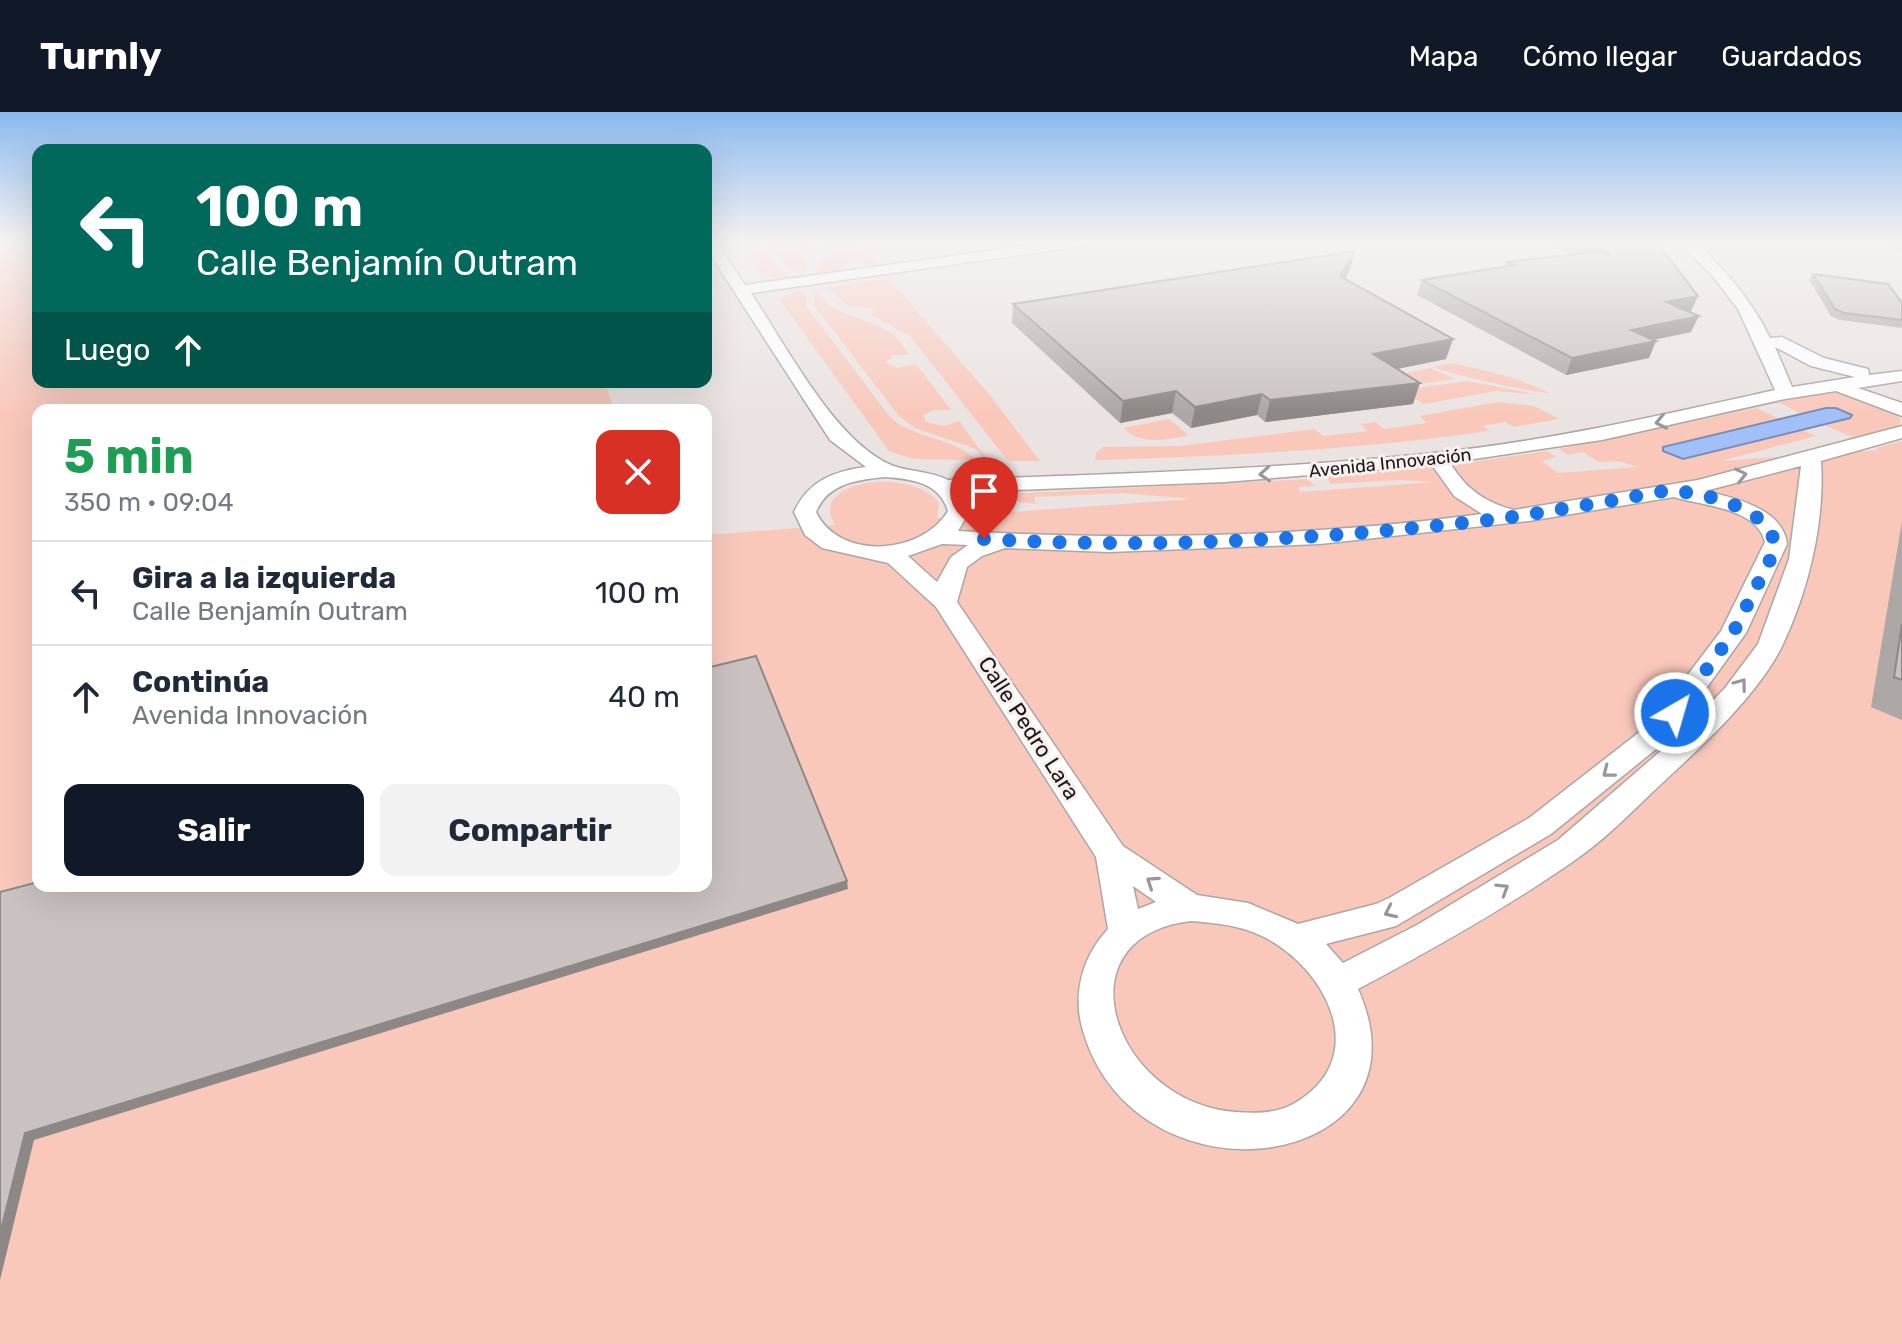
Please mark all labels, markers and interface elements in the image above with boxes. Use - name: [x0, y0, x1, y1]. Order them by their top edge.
- text: Turnly: [40, 33, 162, 79]
- text: Mapa: [1409, 40, 1478, 73]
- text: Cómo llegar: [1522, 40, 1677, 73]
- text: Guardados: [1721, 40, 1862, 73]
- text: 100 m: [196, 174, 363, 240]
- icon: left: [64, 176, 168, 280]
- text: Calle Benjamín Outram: [196, 241, 578, 284]
- icon: ahead: [166, 328, 210, 372]
- text: Luego: [64, 332, 150, 368]
- one-way arrow: [1654, 413, 1668, 430]
- text: 5 min: [64, 428, 194, 485]
- button: close: [596, 430, 680, 514]
- street label: Avenida Innovación: [1308, 444, 1472, 482]
- pin: [950, 457, 1018, 539]
- one-way arrow: [1258, 465, 1271, 482]
- one-way arrow: [1734, 467, 1747, 484]
- icon: arrive: [962, 469, 1006, 513]
- text: 350 m · 09:04: [64, 487, 234, 518]
- text: Gira a la izquierda: [132, 560, 396, 596]
- icon: left: [64, 571, 108, 615]
- text: 100 m: [595, 575, 680, 611]
- text: Calle Benjamín Outram: [132, 596, 408, 627]
- street label: Calle Pedro Lara: [973, 651, 1085, 805]
- text: Continúa: [132, 664, 269, 700]
- position arrow: [1633, 671, 1717, 755]
- icon: ahead: [64, 675, 108, 719]
- one-way arrow: [1732, 678, 1746, 693]
- text: 40 m: [608, 679, 680, 715]
- text: Avenida Innovación: [132, 700, 368, 731]
- one-way arrow: [1602, 762, 1617, 776]
- button: Salir: [64, 784, 364, 876]
- button: Compartir: [380, 784, 680, 876]
- one-way arrow: [1146, 877, 1160, 892]
- one-way arrow: [1494, 884, 1509, 899]
- one-way arrow: [1384, 902, 1399, 918]

